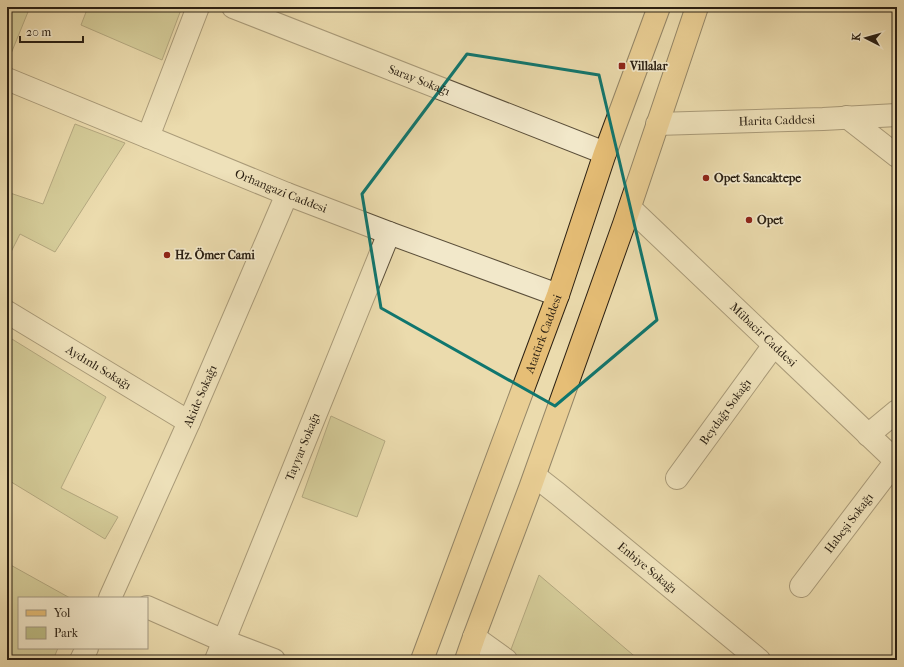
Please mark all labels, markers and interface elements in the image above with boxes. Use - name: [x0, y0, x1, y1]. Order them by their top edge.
- scale bar: [20, 18, 83, 44]
- north arrow: [846, 18, 886, 58]
- text: 20 m: [26, 25, 51, 39]
- text: K: [850, 31, 864, 42]
- place label: Villalar: [629, 59, 668, 73]
- marker: Villalar: [617, 61, 627, 71]
- street label: Saray Sokağı: [386, 62, 452, 99]
- street label: Harita Caddesi: [738, 112, 816, 129]
- street label: Orhangazi Caddesi: [233, 166, 329, 216]
- place label: Opet Sancaktepe: [714, 171, 801, 186]
- marker: Opet Sancaktepe: [701, 173, 711, 183]
- place label: Opet: [757, 213, 784, 228]
- marker: Opet: [744, 215, 754, 225]
- place label: Hz. Ömer Cami: [175, 247, 255, 262]
- marker: Hz. Ömer Cami: [162, 250, 172, 260]
- street label: Atatürk Caddesi: [522, 292, 565, 376]
- street label: Mübacir Caddesi: [727, 300, 800, 370]
- street label: Aydınlı Sokağı: [63, 342, 134, 393]
- street label: Akide Sokağı: [180, 363, 220, 430]
- street label: Beydağı Sokağı: [697, 376, 754, 447]
- street label: Tayyar Sokağı: [282, 410, 323, 483]
- street label: Habeşi Sokağı: [822, 490, 876, 556]
- street label: Enbiye Sokağı: [615, 539, 680, 596]
- legend: [18, 597, 148, 649]
- text: Yol: [53, 606, 71, 620]
- text: Park: [54, 626, 79, 640]

